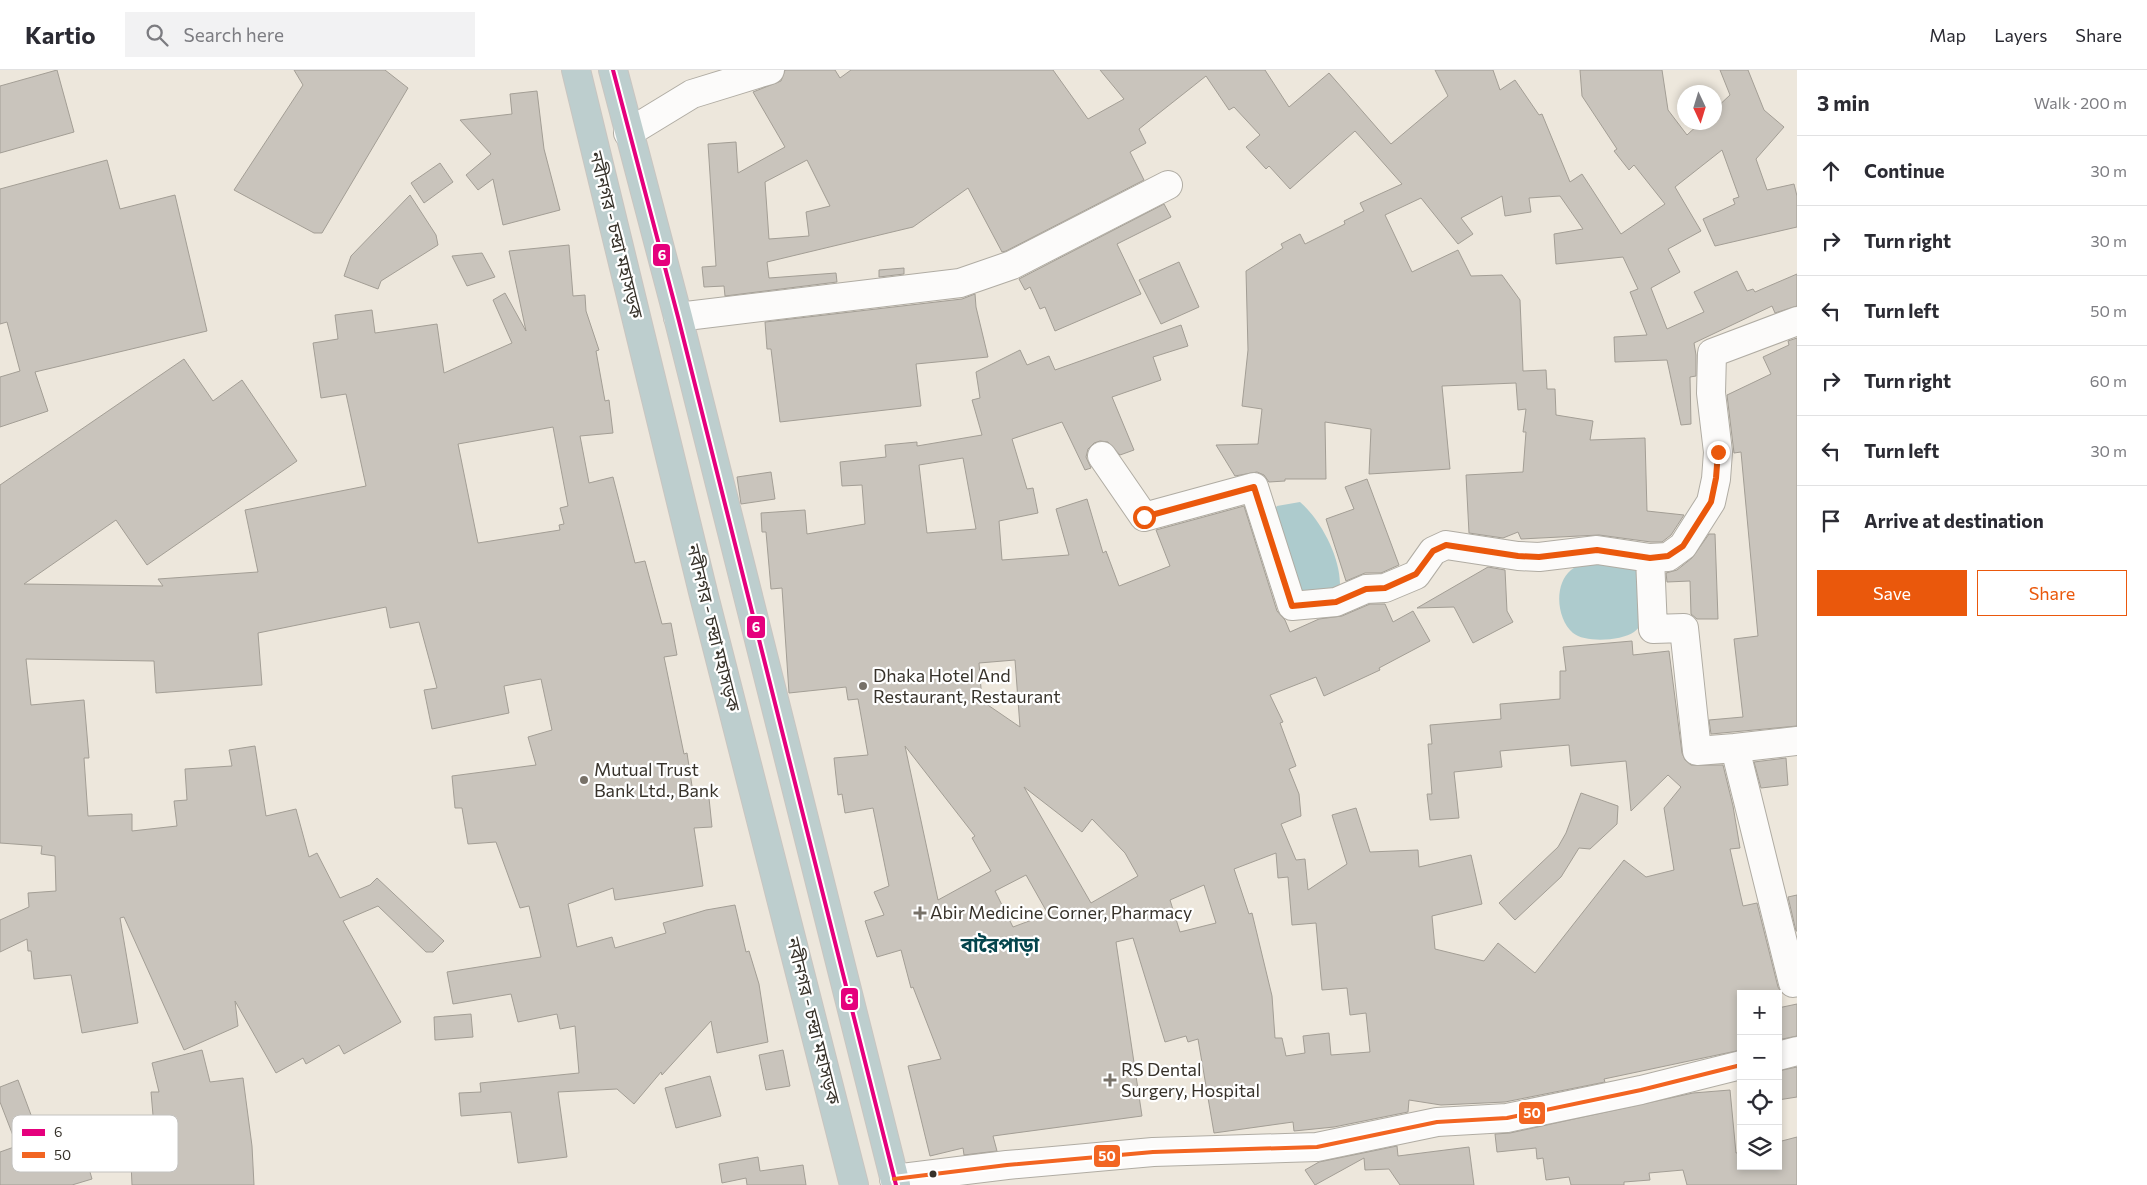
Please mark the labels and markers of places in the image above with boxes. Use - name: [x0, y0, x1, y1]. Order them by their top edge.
- place label: Dhaka Hotel And Restaurant, Restaurant: [873, 664, 1061, 707]
- marker: Dhaka Hotel And Restaurant, Restaurant: [857, 680, 869, 692]
- place label: Mutual Trust Bank Ltd., Bank: [594, 758, 719, 801]
- marker: Mutual Trust Bank Ltd., Bank: [578, 774, 590, 786]
- place label: Abir Medicine Corner, Pharmacy: [930, 901, 1192, 923]
- marker: Abir Medicine Corner, Pharmacy: [914, 907, 926, 919]
- place label: RS Dental Surgery, Hospital: [1121, 1058, 1260, 1101]
- marker: RS Dental Surgery, Hospital: [1103, 1073, 1117, 1087]
- unlabelled marker: [928, 1169, 938, 1179]

